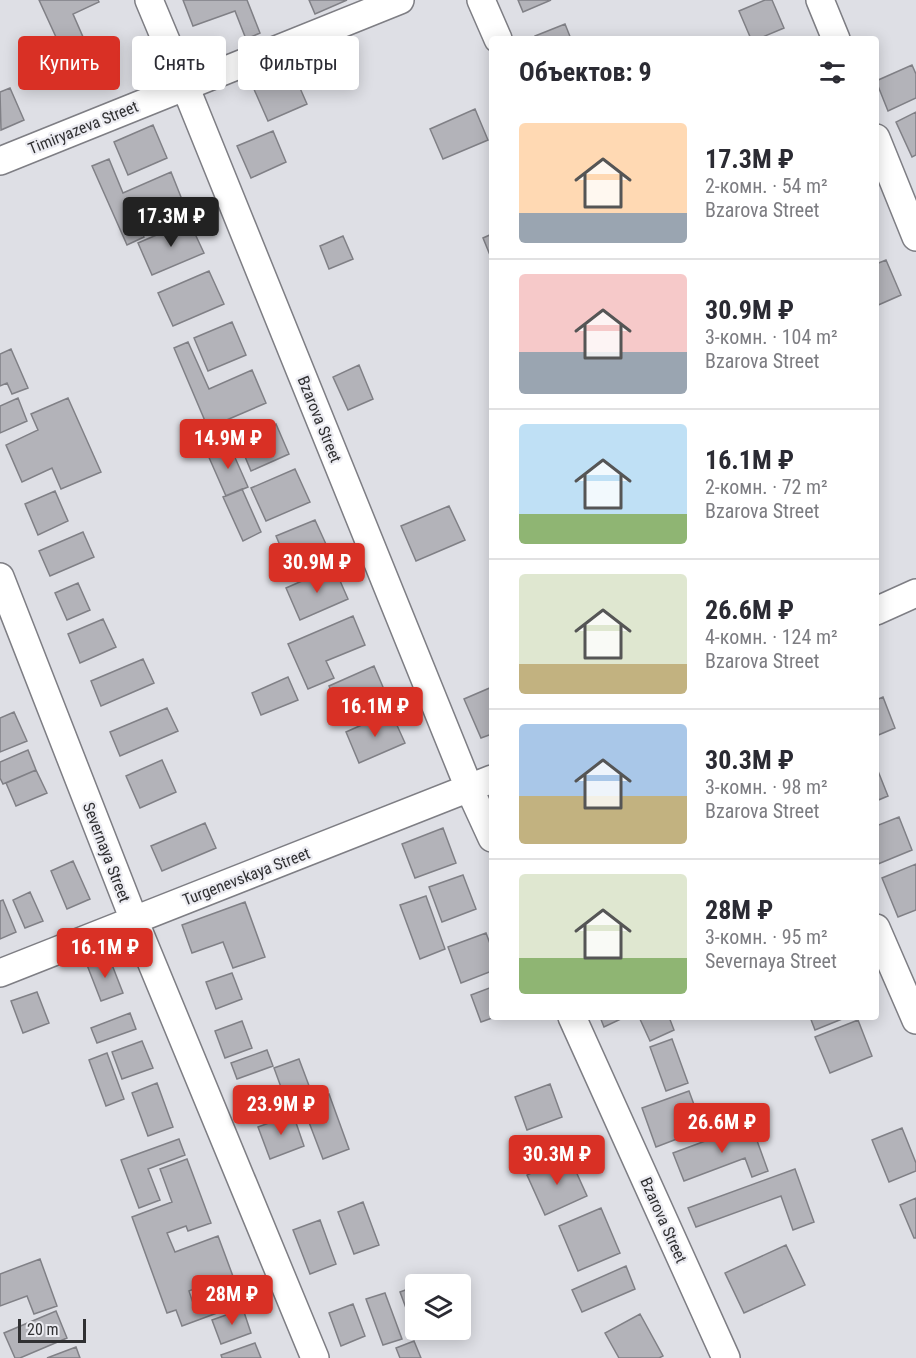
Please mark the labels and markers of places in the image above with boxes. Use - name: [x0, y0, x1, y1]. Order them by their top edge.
- pin: 17.3M ₽: [116, 197, 226, 248]
- pin: 14.9M ₽: [173, 419, 283, 470]
- pin: 30.9M ₽: [262, 543, 372, 594]
- pin: 16.1M ₽: [320, 687, 430, 738]
- pin: 16.1M ₽: [50, 928, 160, 979]
- pin: 23.9M ₽: [226, 1085, 336, 1136]
- pin: 26.6M ₽: [667, 1103, 777, 1154]
- pin: 30.3M ₽: [502, 1135, 612, 1186]
- pin: 28M ₽: [190, 1275, 274, 1326]

